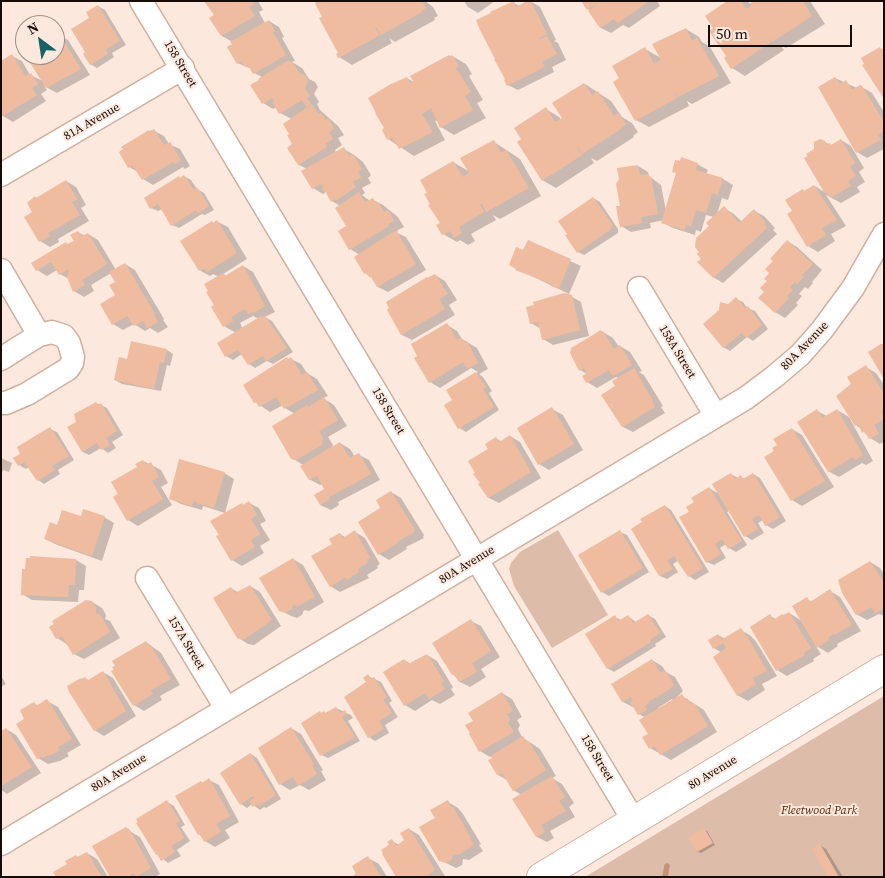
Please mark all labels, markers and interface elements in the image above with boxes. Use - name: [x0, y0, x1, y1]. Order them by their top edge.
- north arrow: [15, 15, 65, 65]
- scale bar: [710, 15, 854, 47]
- text: N: [23, 17, 42, 39]
- text: 50 m: [716, 23, 748, 44]
- street label: 158 Street: [160, 38, 200, 90]
- street label: 81A Avenue: [61, 100, 123, 144]
- street label: 80A Avenue: [778, 319, 832, 373]
- street label: 158A Street: [655, 323, 699, 381]
- street label: 158 Street: [368, 385, 408, 437]
- street label: 80A Avenue: [437, 543, 497, 587]
- street label: 157A Street: [164, 614, 208, 672]
- street label: 158 Street: [577, 732, 617, 784]
- street label: 80A Avenue: [89, 751, 149, 795]
- street label: 80 Avenue: [686, 753, 740, 793]
- park label: Fleetwood Park: [781, 804, 857, 818]

